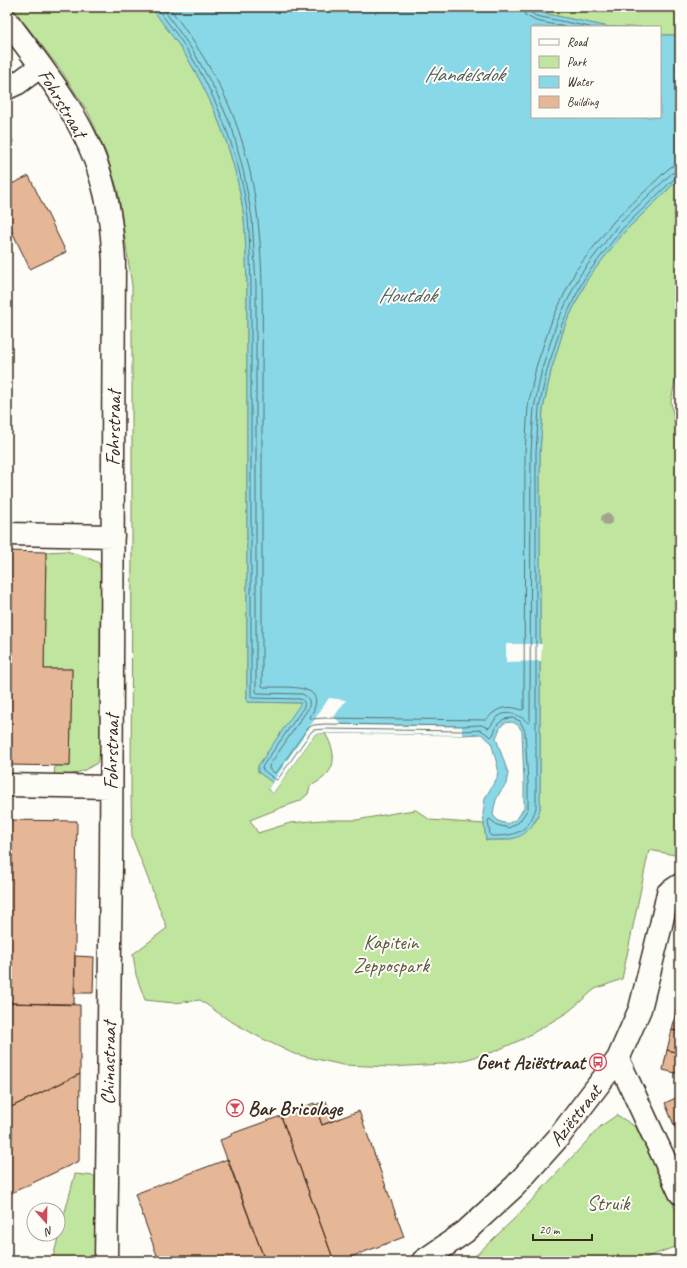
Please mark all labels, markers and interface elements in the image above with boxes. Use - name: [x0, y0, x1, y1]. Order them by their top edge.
- legend: [531, 26, 661, 118]
- text: Road: [567, 34, 589, 50]
- text: Park: [567, 54, 588, 70]
- water label: Handelsdok: [424, 61, 508, 87]
- street label: Fohrstraat: [32, 64, 95, 145]
- text: Water: [567, 74, 595, 90]
- text: Building: [567, 94, 599, 110]
- water label: Houtdok: [378, 282, 440, 308]
- street label: Fohrstraat: [101, 387, 126, 466]
- street label: Fohrstraat: [99, 711, 124, 790]
- park label: Kapitein Zeppospark: [353, 930, 430, 978]
- street label: Chinastraat: [95, 1018, 122, 1105]
- place label: Gent Aziëstraat: [476, 1050, 587, 1075]
- bus stop icon: Gent Aziëstraat: [588, 1052, 608, 1072]
- street label: Aziëstraat: [544, 1078, 609, 1151]
- place label: Bar Bricolage: [248, 1096, 344, 1121]
- bar icon: Bar Bricolage: [225, 1098, 245, 1118]
- park label: Struik: [587, 1191, 631, 1216]
- north arrow: [26, 1202, 66, 1242]
- scale bar: [533, 1216, 592, 1242]
- text: 20 m: [539, 1222, 561, 1238]
- text: N: [42, 1224, 55, 1240]

